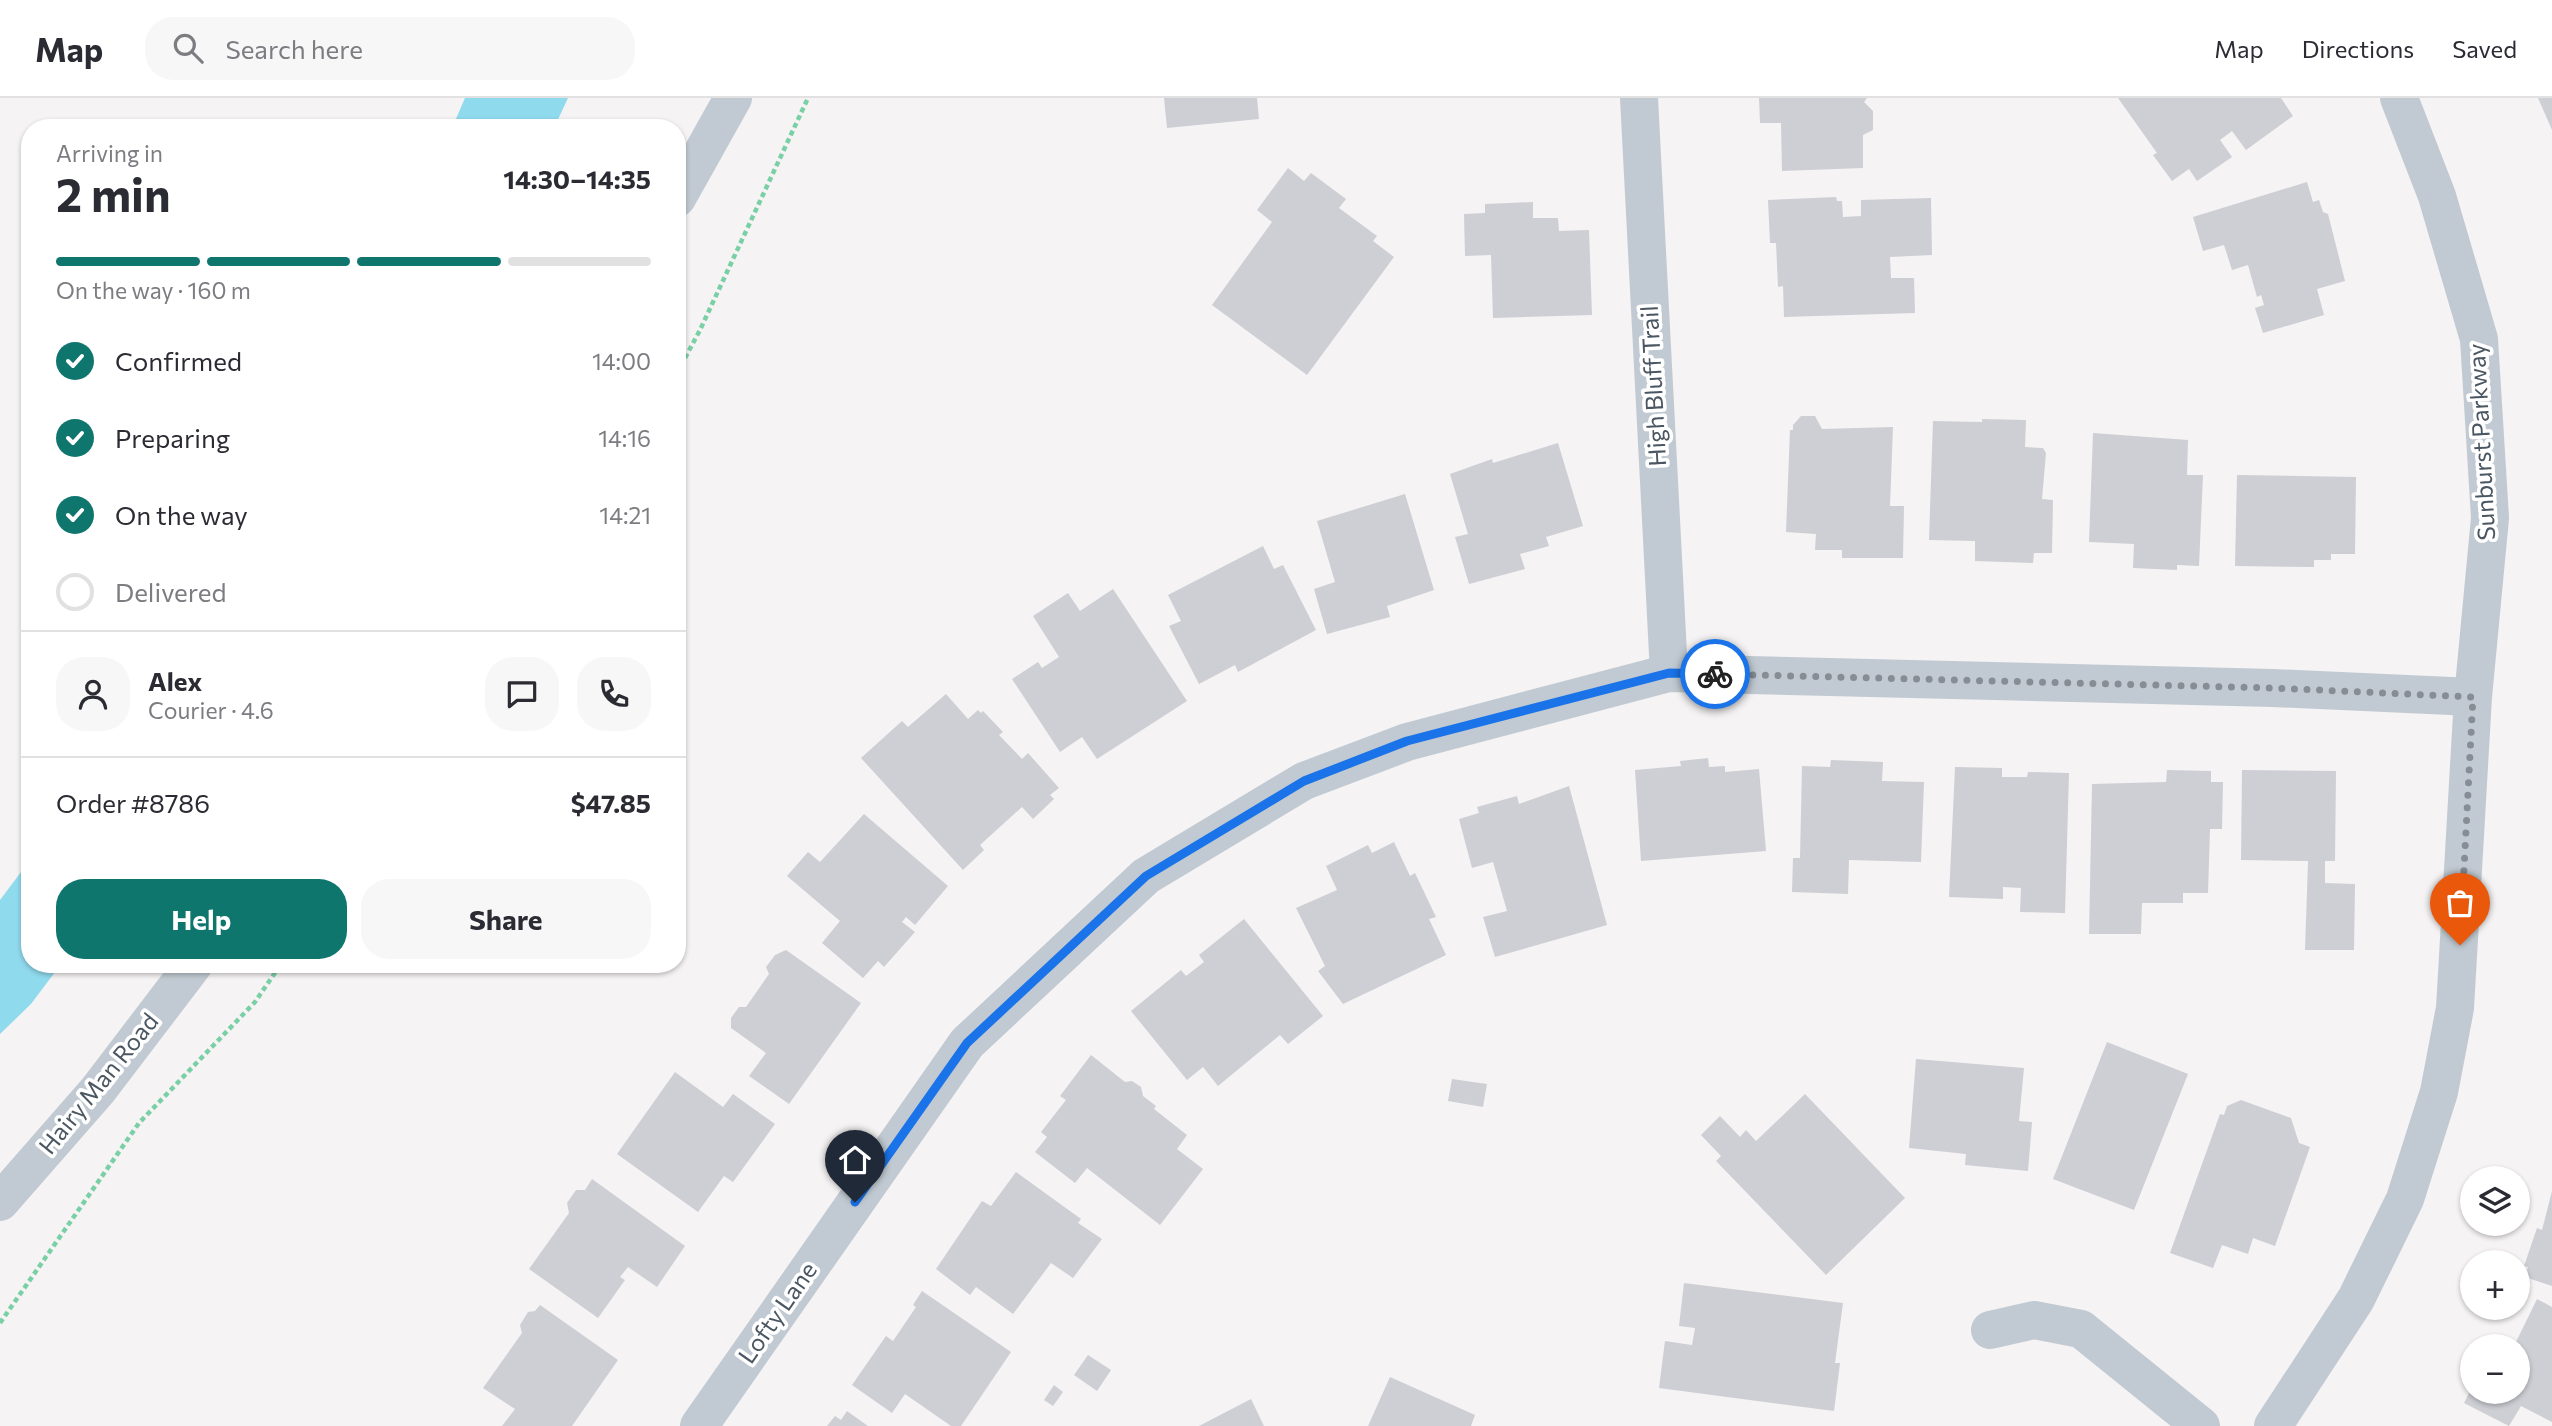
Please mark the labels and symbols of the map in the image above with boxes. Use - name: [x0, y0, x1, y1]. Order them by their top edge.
- street label: High Bluff Trail: [1634, 305, 1671, 467]
- street label: Sunburst Parkway: [2461, 343, 2500, 541]
- courier: [1680, 639, 1750, 709]
- pin: [2430, 873, 2490, 945]
- street label: Hairy Man Road: [32, 1007, 164, 1159]
- pin: [825, 1130, 885, 1202]
- street label: Lofty Lane: [731, 1256, 822, 1368]

